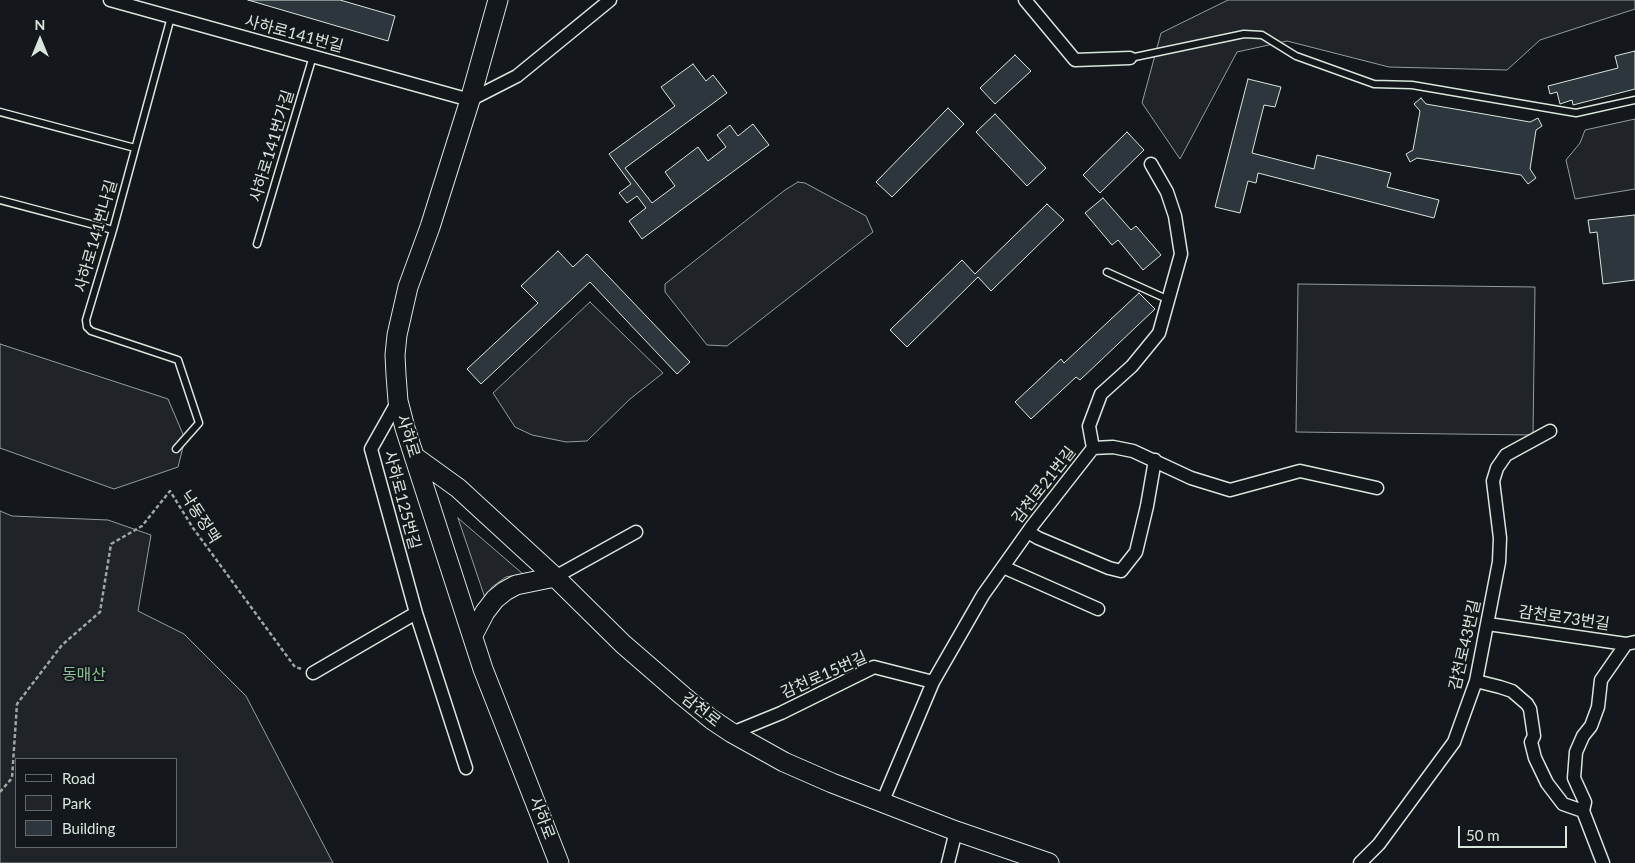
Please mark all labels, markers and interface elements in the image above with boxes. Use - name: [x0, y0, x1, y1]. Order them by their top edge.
- street label: 사하로141번길: [243, 12, 345, 56]
- north arrow: [15, 15, 65, 65]
- text: N: [35, 16, 45, 33]
- street label: 사하로141번가길: [246, 88, 298, 204]
- street label: 사하로141번나길: [71, 178, 121, 294]
- street label: 사하로: [392, 412, 424, 460]
- street label: 감천로21번길: [1008, 443, 1080, 527]
- street label: 사하로125번길: [380, 449, 424, 551]
- street label: 낙동정맥: [176, 487, 224, 547]
- street label: 감천로43번길: [1445, 598, 1485, 692]
- street label: 감천로73번길: [1517, 602, 1611, 634]
- street label: 감천로15번길: [778, 647, 870, 703]
- park label: 동매산: [62, 665, 106, 685]
- street label: 감천로: [678, 689, 724, 731]
- legend: [15, 758, 178, 848]
- text: Road: [62, 769, 95, 787]
- text: Park: [62, 794, 91, 812]
- street label: 사하로: [525, 794, 559, 842]
- scale bar: [1460, 816, 1569, 848]
- text: Building: [62, 819, 115, 837]
- text: 50 m: [1466, 826, 1500, 844]

